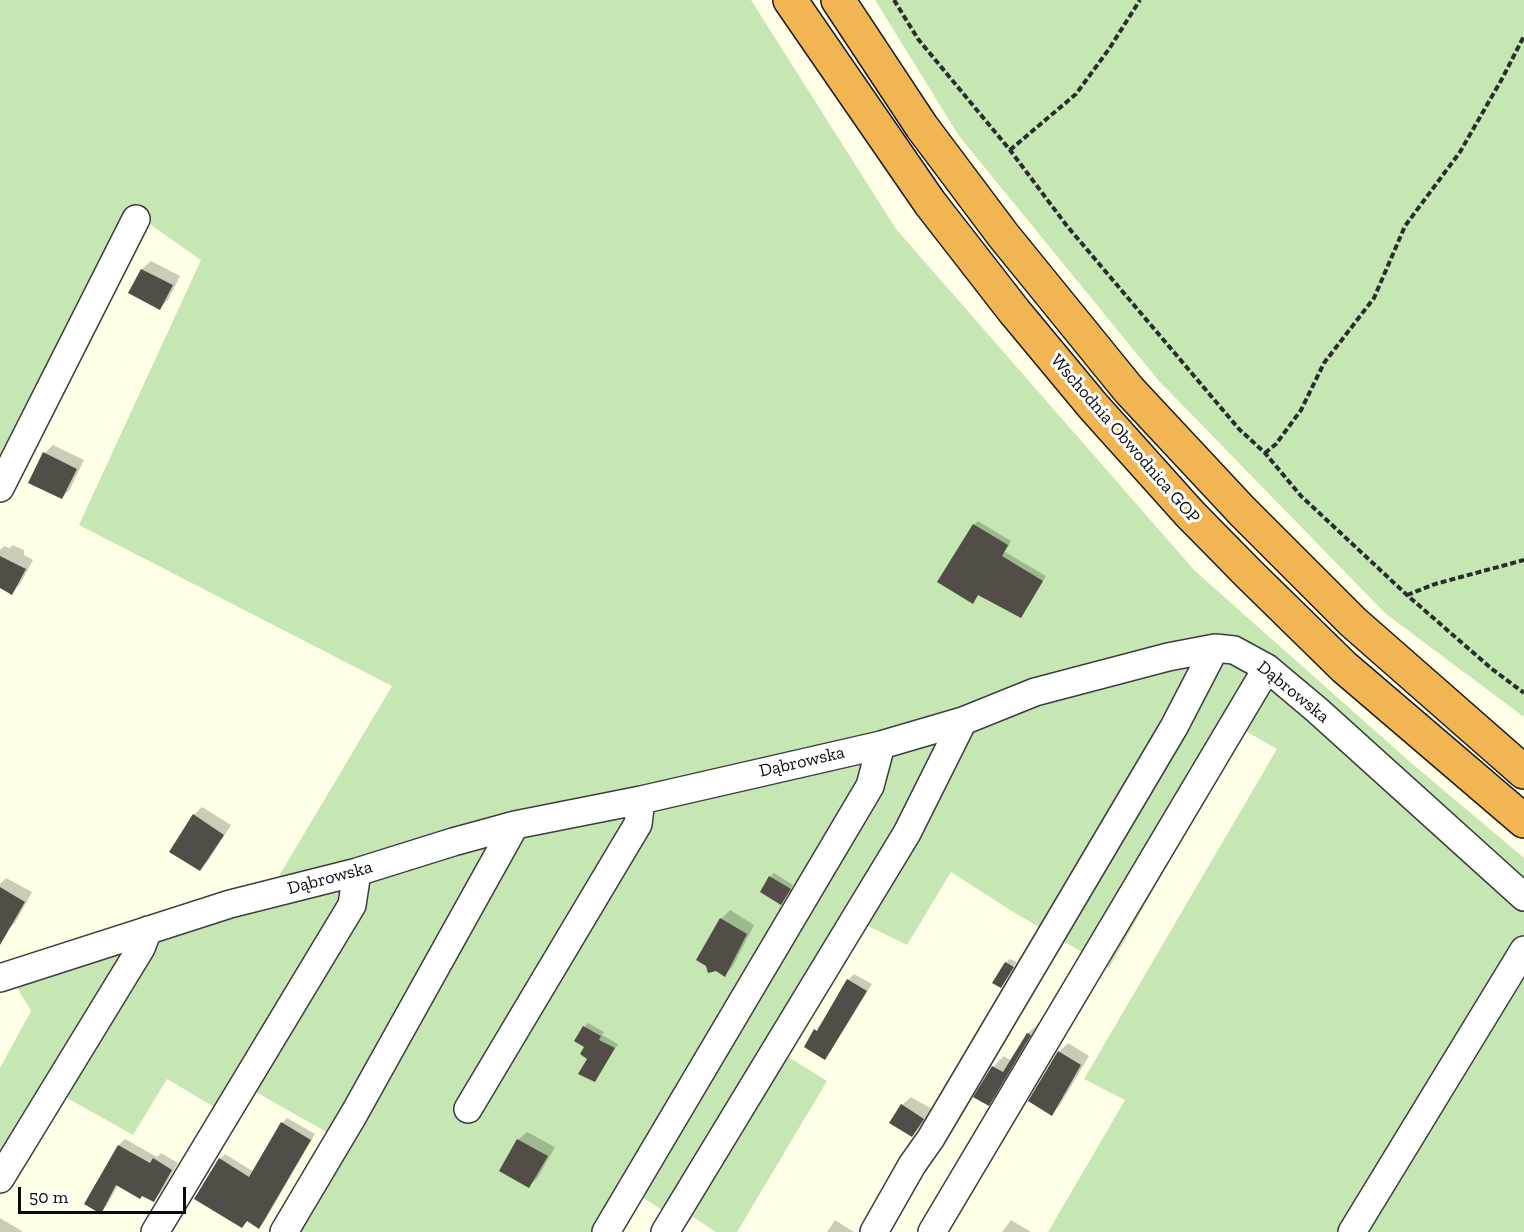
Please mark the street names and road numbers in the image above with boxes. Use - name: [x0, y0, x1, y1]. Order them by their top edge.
- street label: Wschodnia Obwodnica GOP: [1046, 350, 1204, 528]
- street label: Dąbrowska: [1252, 656, 1334, 728]
- street label: Dąbrowska: [757, 742, 847, 782]
- street label: Dąbrowska: [285, 856, 375, 900]

